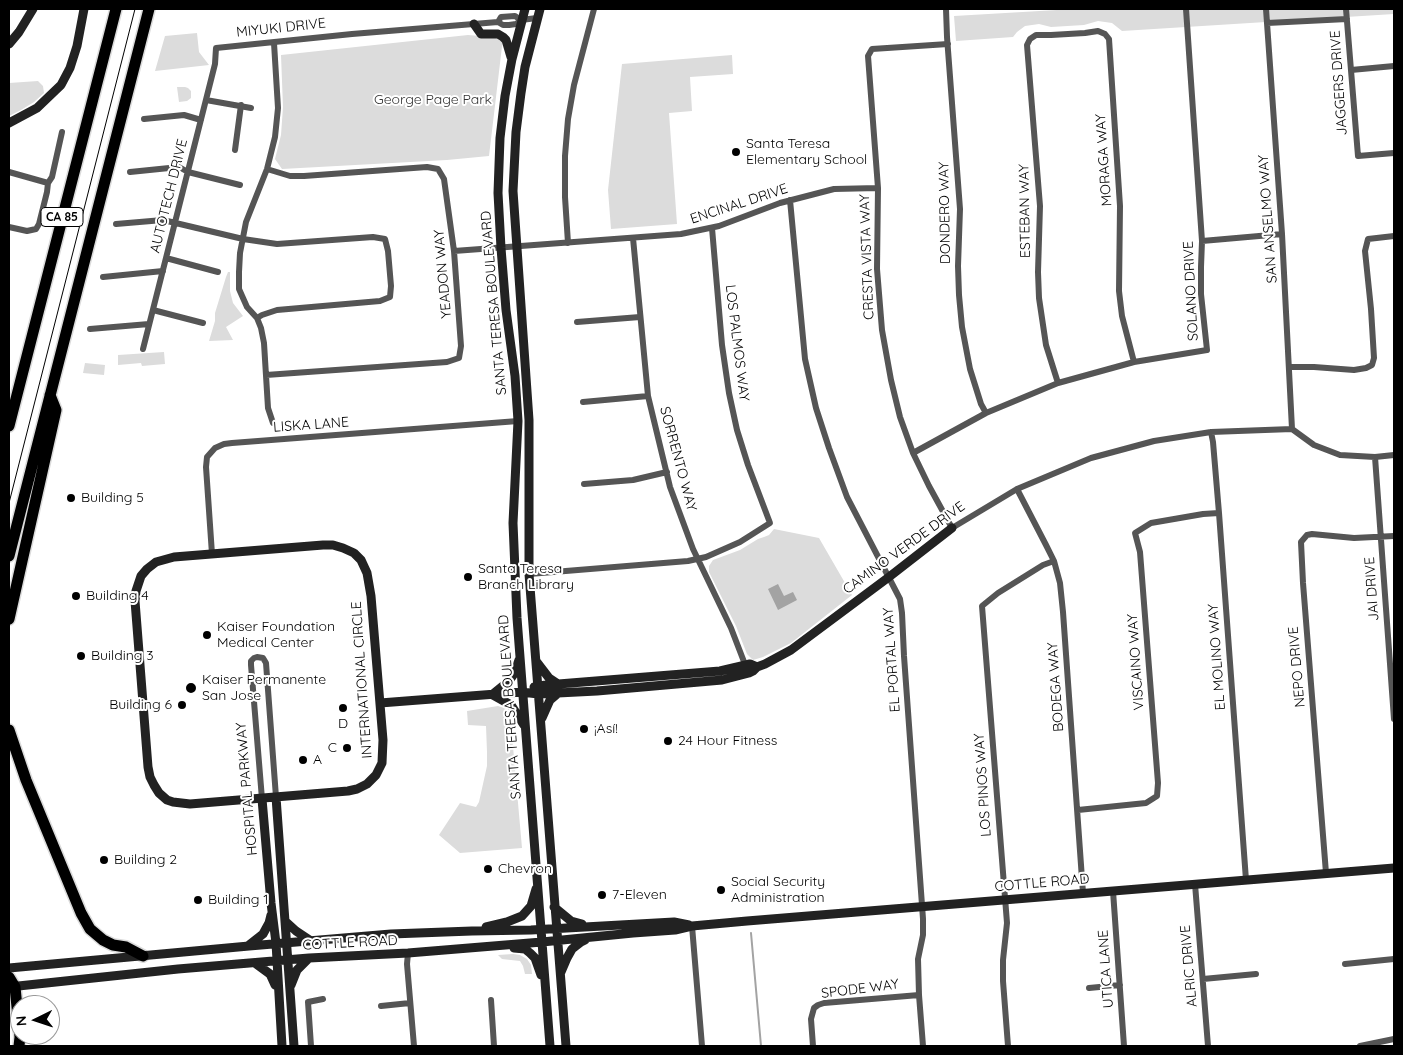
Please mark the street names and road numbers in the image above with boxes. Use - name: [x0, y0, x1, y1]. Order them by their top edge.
- street label: MIYUKI DRIVE: [236, 15, 326, 41]
- street label: JAGGERS DRIVE: [1327, 30, 1351, 136]
- street label: MORAGA WAY: [1092, 113, 1116, 207]
- street label: AUTOTECH DRIVE: [147, 137, 191, 255]
- street label: SAN ANSELMO WAY: [1255, 154, 1281, 284]
- street label: DONDERO WAY: [936, 162, 954, 264]
- street label: ESTEBAN WAY: [1016, 164, 1034, 258]
- street label: ENCINAL DRIVE: [688, 180, 790, 228]
- street label: CRESTA VISTA WAY: [856, 194, 878, 320]
- road number: CA 85: [41, 208, 83, 226]
- street label: SANTA TERESA BOULEVARD: [478, 210, 510, 396]
- street label: YEADON WAY: [431, 229, 455, 319]
- street label: SOLANO DRIVE: [1180, 241, 1202, 341]
- street label: LOS PALMOS WAY: [722, 284, 752, 402]
- street label: SORRENTO WAY: [656, 405, 700, 513]
- street label: LISKA LANE: [273, 414, 349, 436]
- street label: CAMINO VERDE DRIVE: [840, 498, 968, 598]
- street label: JAI DRIVE: [1361, 556, 1383, 622]
- street label: INTERNATIONAL CIRCLE: [348, 601, 376, 759]
- street label: EL MOLINO WAY: [1205, 603, 1229, 711]
- street label: EL PORTAL WAY: [880, 607, 904, 713]
- street label: VISCAINO WAY: [1124, 613, 1148, 711]
- street label: SANTA TERESA BOULEVARD: [495, 614, 525, 800]
- street label: NEPO DRIVE: [1285, 626, 1309, 708]
- street label: BODEGA WAY: [1044, 642, 1068, 732]
- street label: HOSPITAL PARKWAY: [233, 722, 261, 856]
- street label: LOS PINOS WAY: [971, 733, 995, 837]
- street label: COTTLE ROAD: [994, 870, 1090, 896]
- street label: ALRIC DRIVE: [1177, 924, 1201, 1008]
- street label: UTICA LANE: [1095, 929, 1117, 1009]
- street label: COTTLE ROAD: [302, 932, 398, 954]
- street label: SPODE WAY: [820, 976, 900, 1002]

